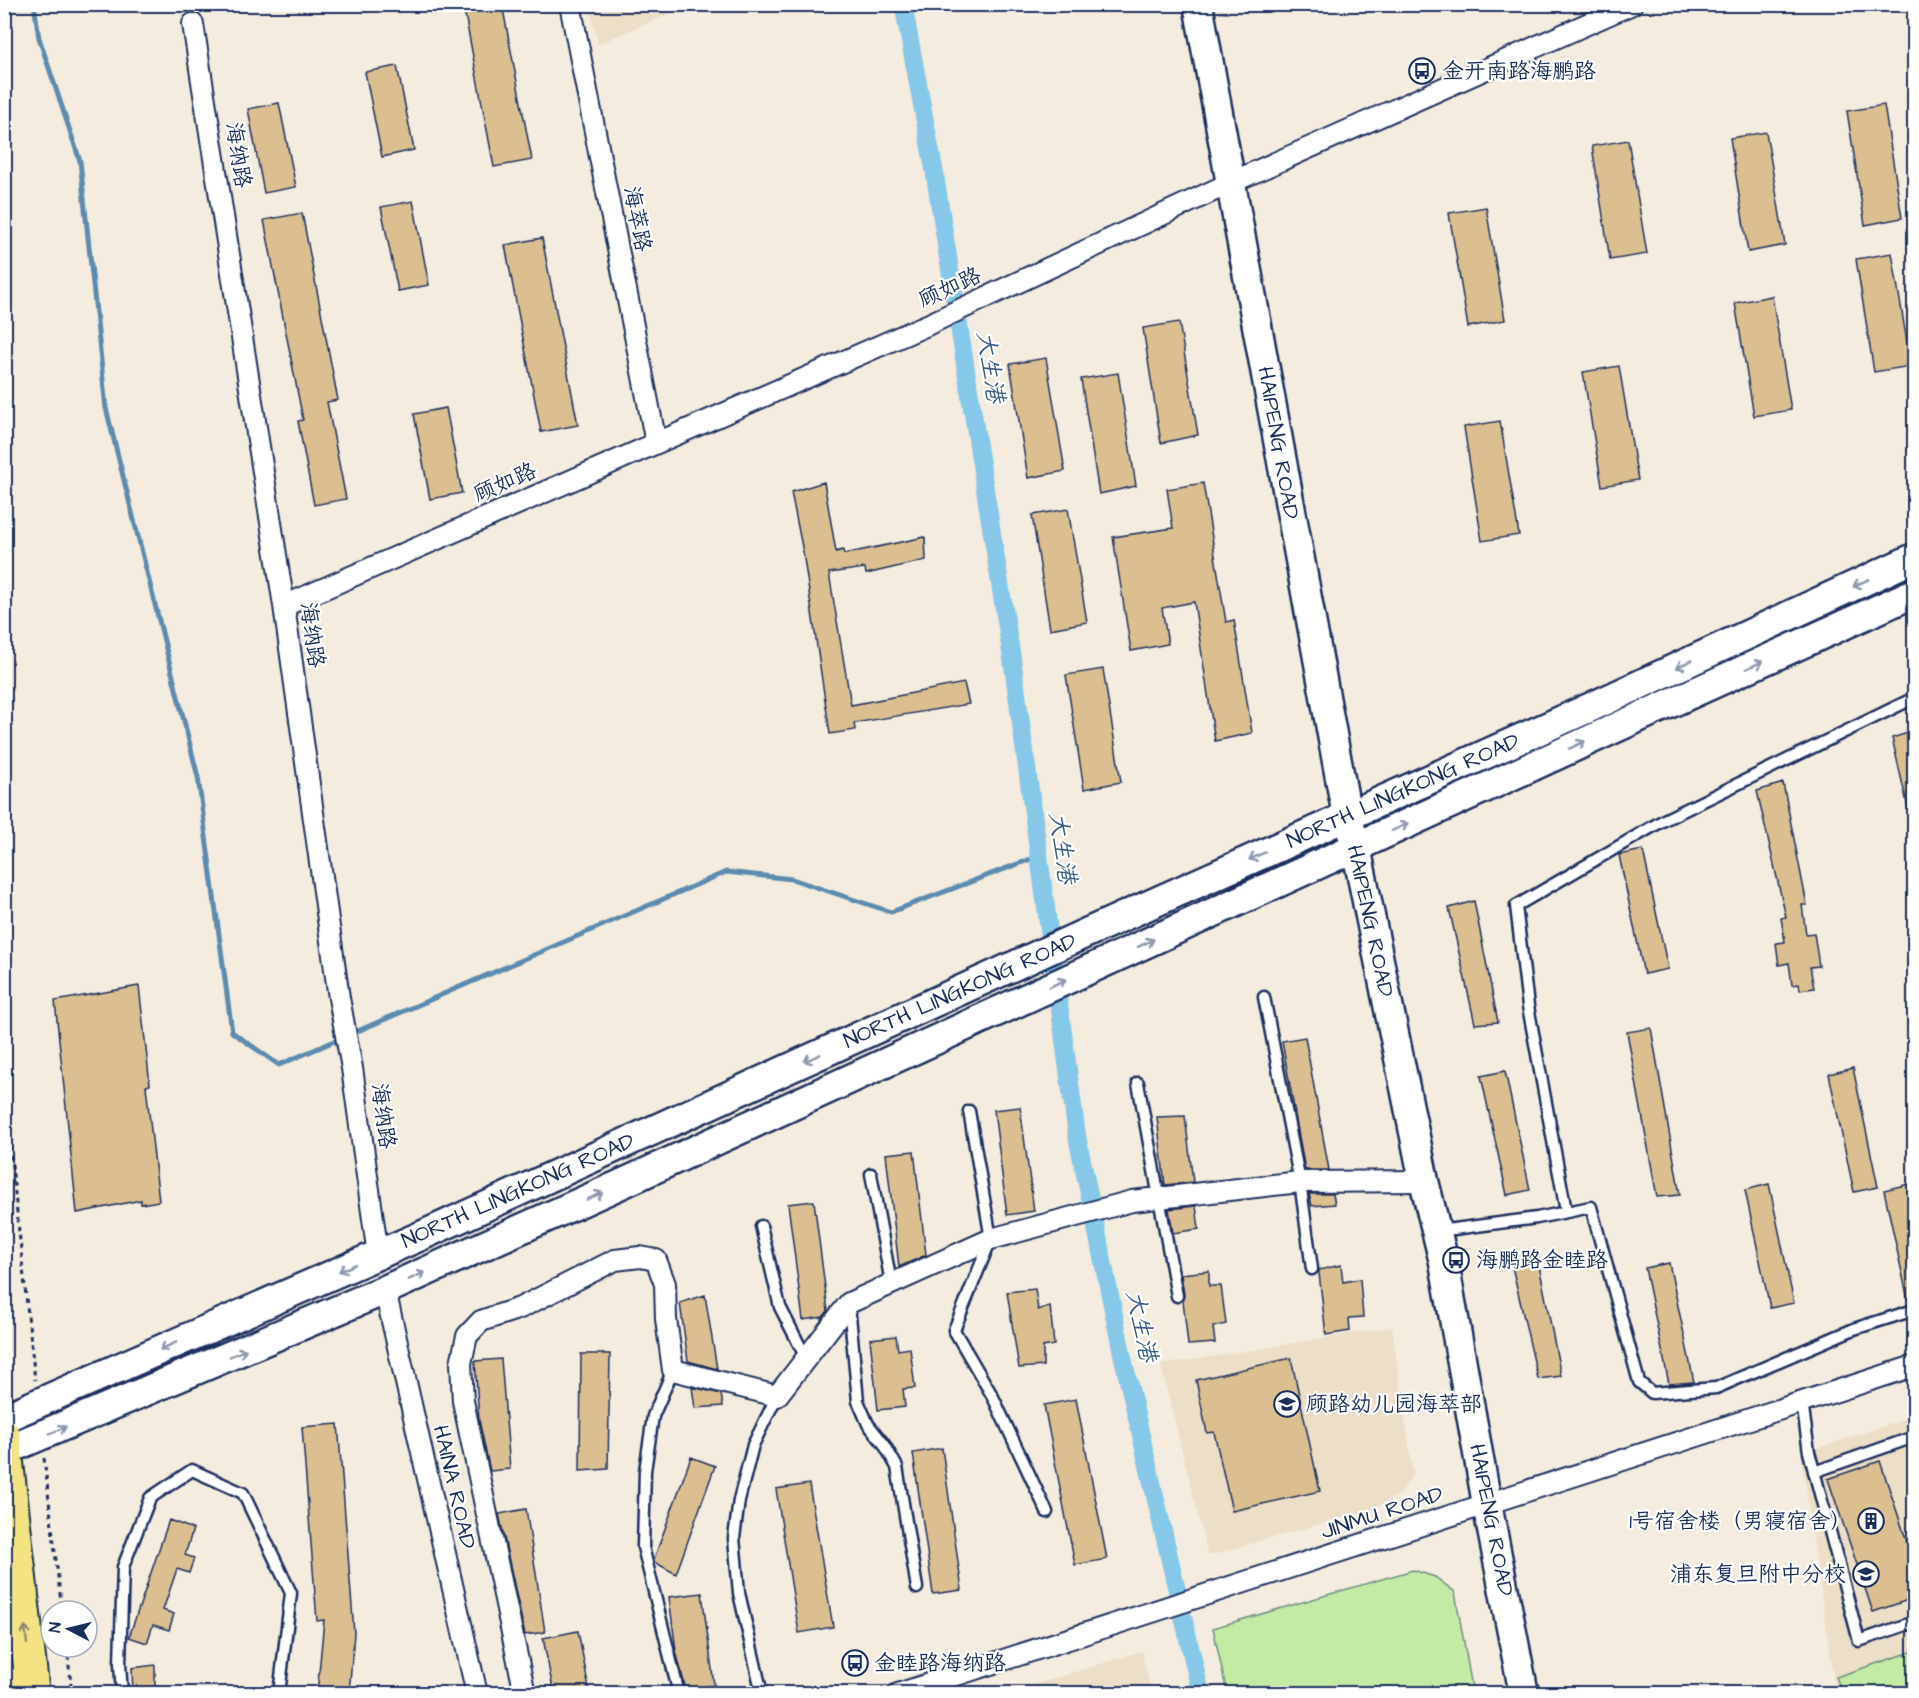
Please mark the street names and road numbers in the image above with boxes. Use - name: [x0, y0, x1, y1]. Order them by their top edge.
- street label: 海纳路: [218, 120, 258, 190]
- street label: 海萃路: [615, 184, 659, 254]
- street label: 顾如路: [914, 260, 986, 316]
- street label: HAIPENG ROAD: [1249, 364, 1307, 522]
- street label: 顾如路: [469, 455, 541, 511]
- street label: 海纳路: [292, 600, 332, 670]
- street label: NORTH LINGKONG ROAD: [1281, 726, 1525, 856]
- street label: HAIPENG ROAD: [1339, 842, 1401, 1000]
- street label: NORTH LINGKONG ROAD: [838, 926, 1082, 1056]
- street label: 海纳路: [363, 1081, 403, 1151]
- street label: NORTH LINGKONG ROAD: [396, 1126, 640, 1256]
- street label: HAINA ROAD: [425, 1422, 483, 1552]
- street label: HAIPENG ROAD: [1461, 1441, 1521, 1599]
- street label: JINMU ROAD: [1317, 1479, 1447, 1547]

